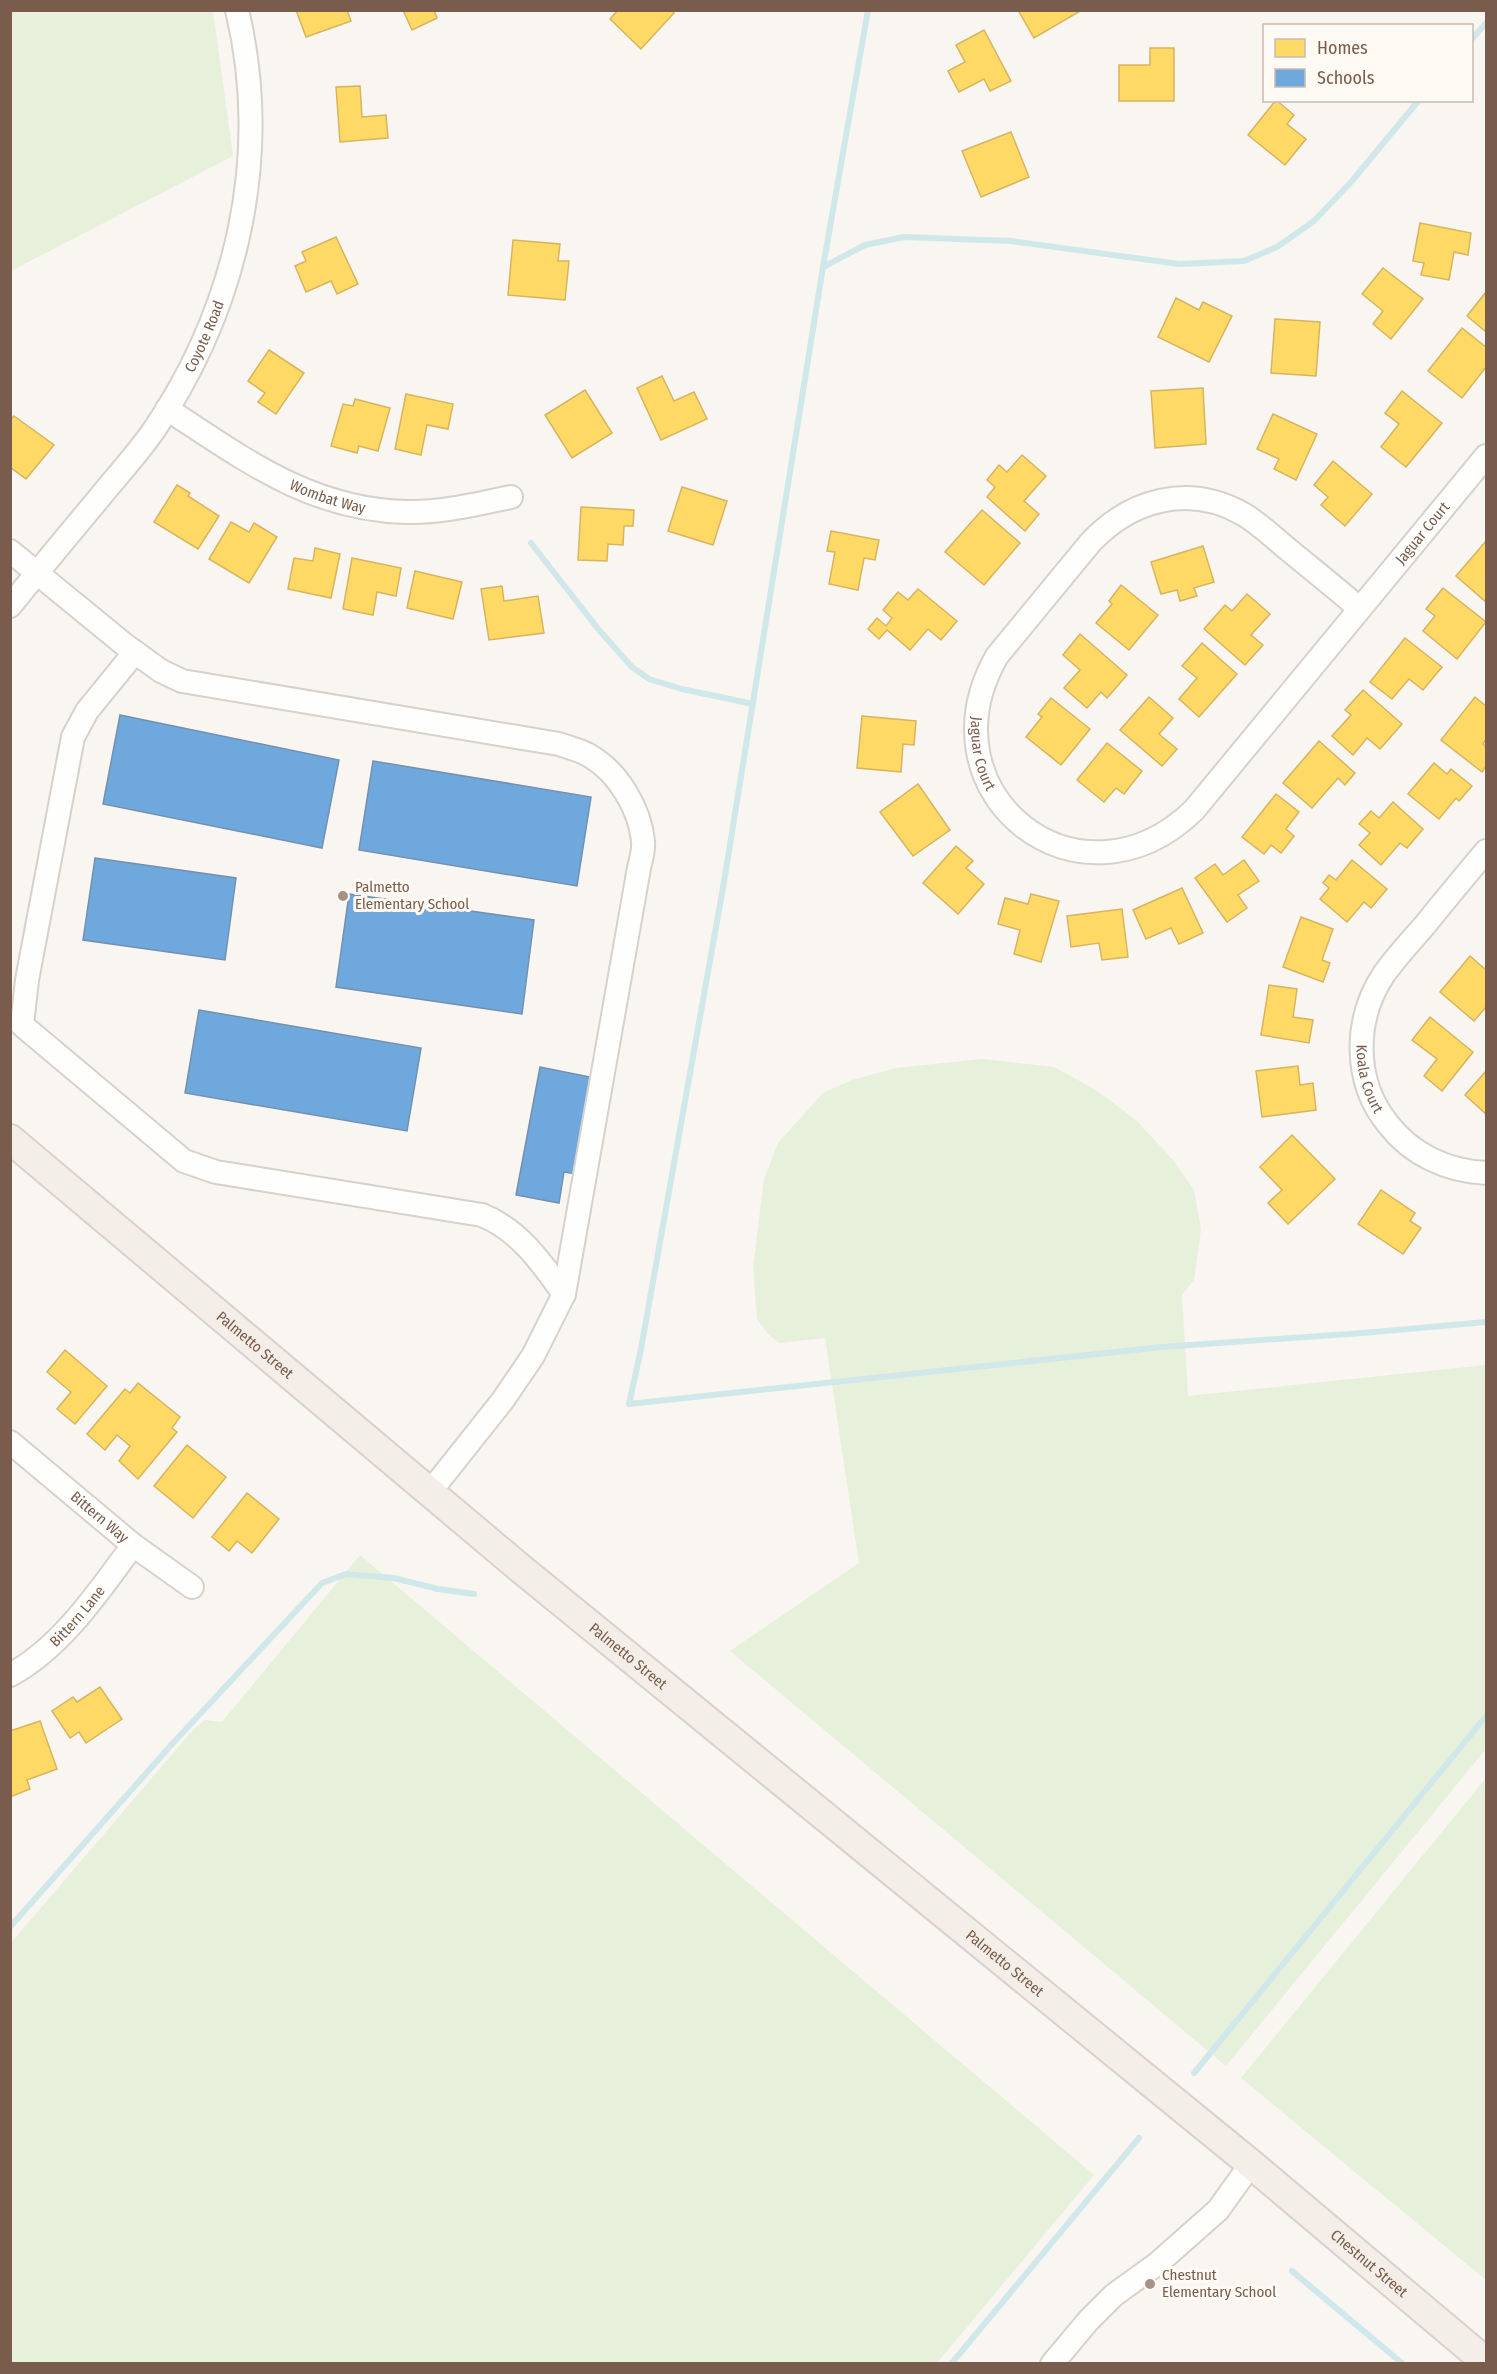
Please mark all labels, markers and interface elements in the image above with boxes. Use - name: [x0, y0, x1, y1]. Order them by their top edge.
- legend: [1263, 24, 1473, 102]
- text: Homes: [1317, 37, 1368, 59]
- text: Schools: [1317, 67, 1375, 89]
- street label: Coyote Road: [181, 298, 228, 375]
- street label: Wombat Way: [287, 476, 367, 517]
- street label: Jaguar Court: [1392, 498, 1453, 568]
- street label: Jaguar Court: [967, 716, 999, 794]
- place label: Palmetto Elementary School: [355, 878, 469, 913]
- marker: Palmetto Elementary School: [336, 889, 350, 903]
- street label: Koala Court: [1353, 1044, 1387, 1117]
- street label: Palmetto Street: [213, 1307, 297, 1383]
- street label: Bittern Way: [67, 1488, 133, 1547]
- street label: Bittern Lane: [46, 1582, 109, 1651]
- street label: Palmetto Street: [586, 1619, 671, 1693]
- street label: Palmetto Street: [962, 1926, 1047, 2000]
- street label: Chestnut Street: [1327, 2226, 1411, 2301]
- place label: Chestnut Elementary School: [1162, 2266, 1276, 2301]
- marker: Chestnut Elementary School: [1143, 2277, 1157, 2291]

